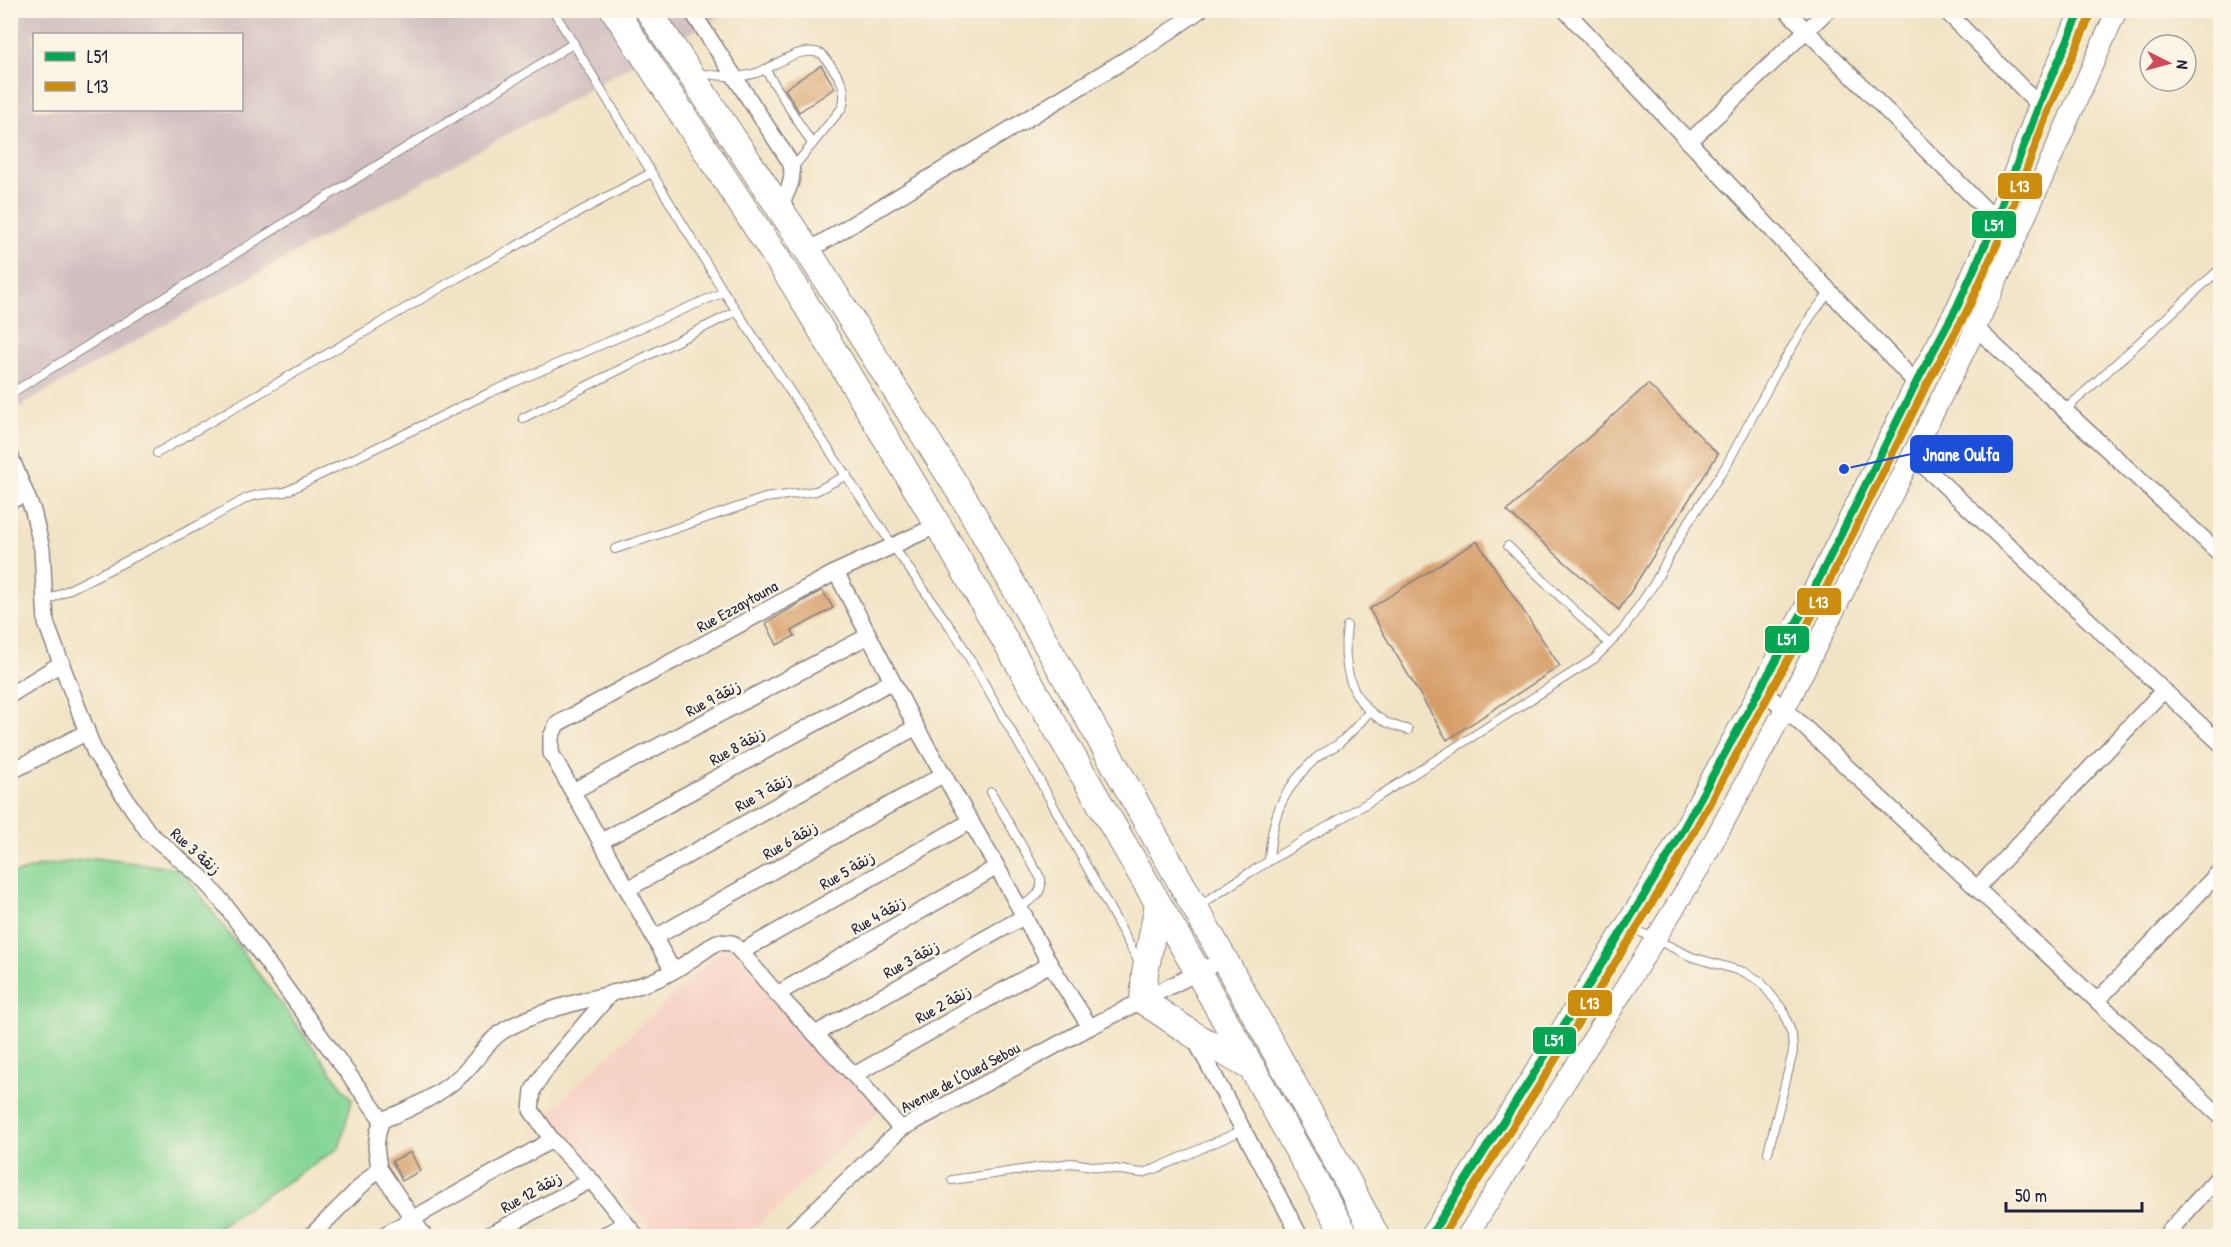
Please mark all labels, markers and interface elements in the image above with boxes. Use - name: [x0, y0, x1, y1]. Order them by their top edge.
- legend: [33, 33, 243, 111]
- north arrow: [2138, 33, 2198, 93]
- text: L51: [87, 44, 108, 69]
- text: N: [2171, 59, 2194, 70]
- text: L13: [87, 74, 108, 99]
- line badge: L13: [1997, 172, 2043, 200]
- text: L13: [2011, 175, 2029, 197]
- line badge: L51: [1971, 210, 2017, 239]
- text: L51: [1985, 214, 2003, 236]
- callout: Jnane Oulfa: [1911, 436, 2012, 472]
- text: Jnane Oulfa: [1923, 442, 2000, 467]
- street label: Rue Ezzaytouna: [693, 575, 781, 637]
- line badge: L13: [1796, 587, 1842, 616]
- text: L13: [1810, 591, 1828, 613]
- line badge: L51: [1764, 625, 1810, 654]
- text: L51: [1778, 628, 1796, 650]
- street label: Rue 9 زنقة: [682, 674, 744, 722]
- street label: Rue 8 زنقة: [705, 722, 769, 770]
- street label: Rue 7 زنقة: [731, 767, 795, 817]
- street label: Rue 6 زنقة: [759, 815, 821, 865]
- street label: Rue 3 زنقة: [166, 822, 226, 880]
- street label: Rue 5 زنقة: [815, 845, 879, 895]
- street label: Rue 4 زنقة: [847, 891, 909, 939]
- street label: Rue 3 زنقة: [879, 935, 943, 983]
- street label: Rue 2 زنقة: [911, 980, 975, 1028]
- line badge: L13: [1567, 989, 1613, 1017]
- text: L13: [1581, 992, 1599, 1014]
- line badge: L51: [1532, 1026, 1577, 1055]
- text: L51: [1545, 1029, 1563, 1051]
- street label: Avenue de l'Oued Sebou: [896, 1036, 1024, 1118]
- street label: Rue 12 زنقة: [496, 1166, 566, 1218]
- scale bar: [2006, 1175, 2142, 1213]
- text: 50 m: [2015, 1183, 2047, 1208]

